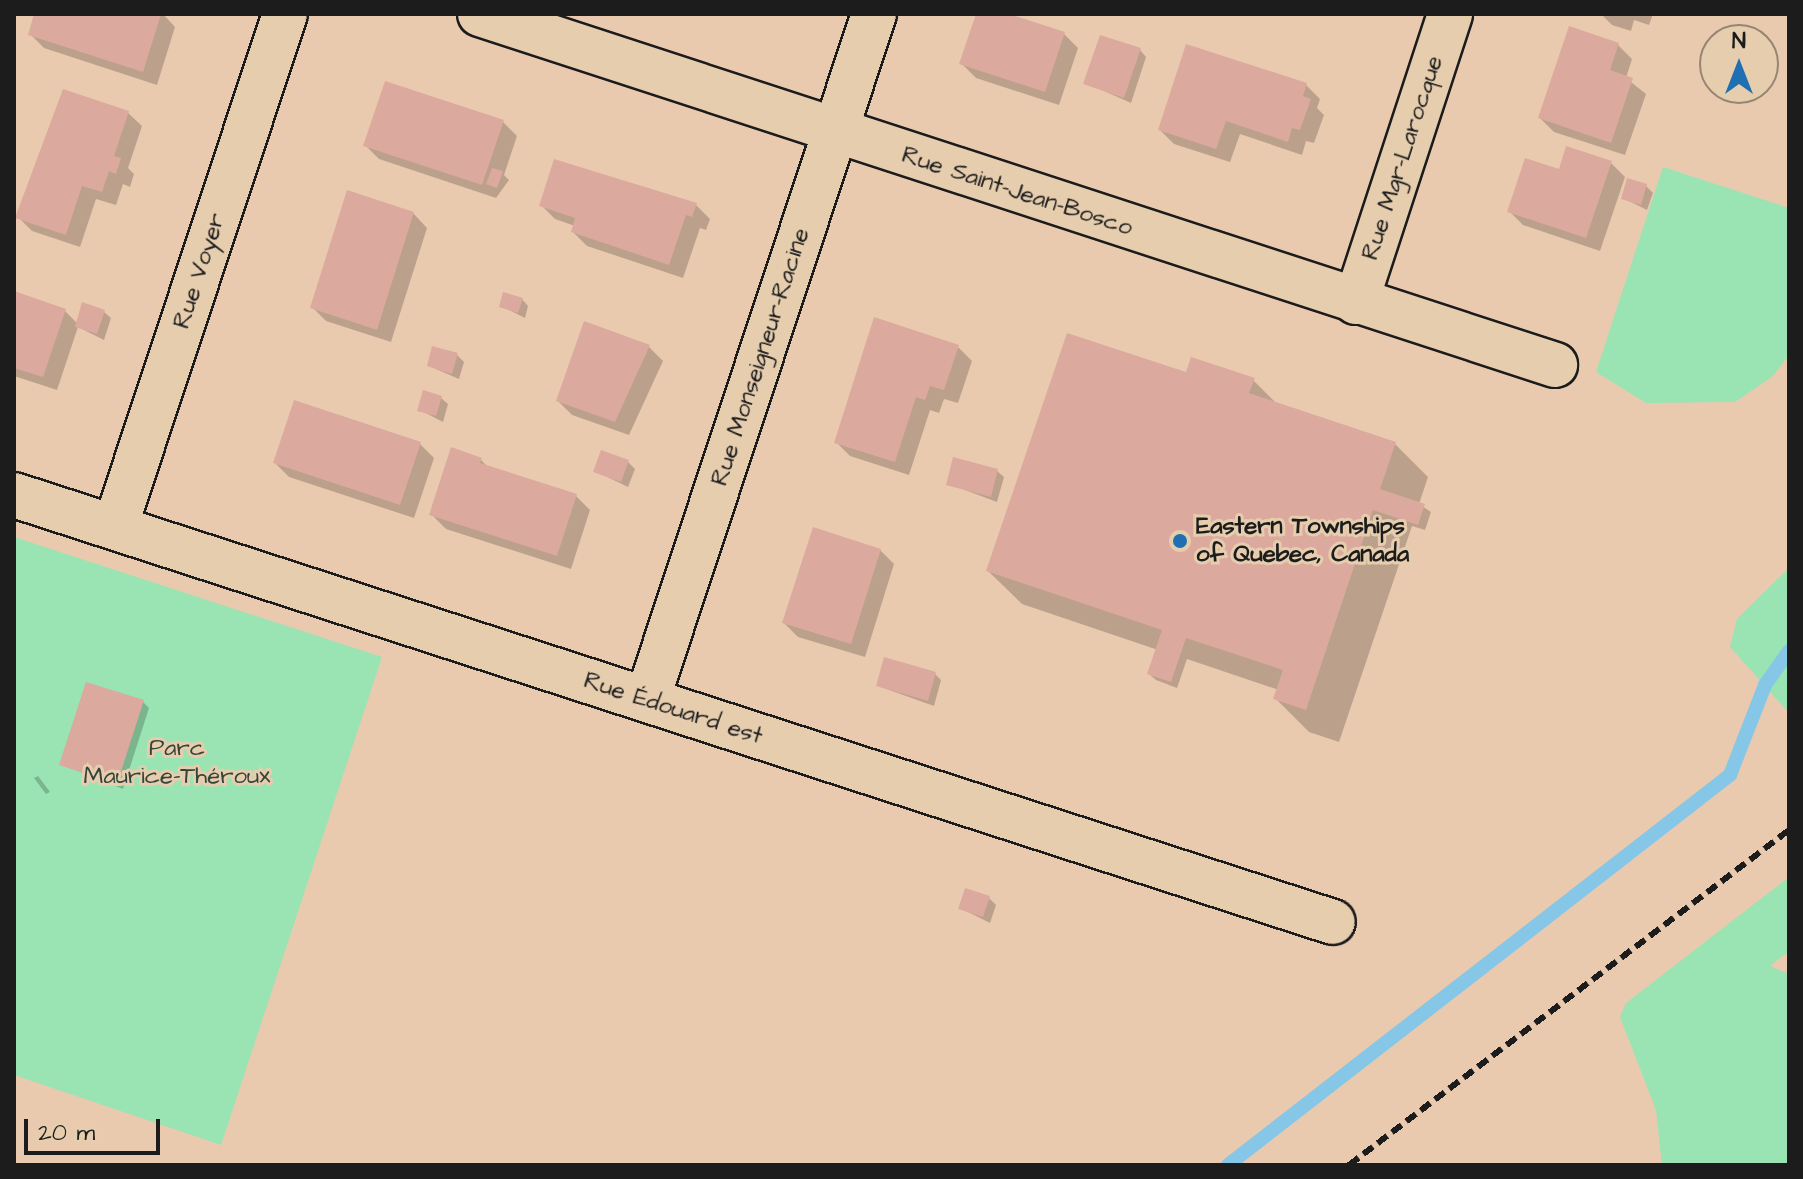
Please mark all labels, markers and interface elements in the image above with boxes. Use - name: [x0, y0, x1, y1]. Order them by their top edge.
- north arrow: [1699, 24, 1779, 104]
- text: N: [1732, 26, 1746, 57]
- street label: Rue Mgr-Larocque: [1356, 52, 1450, 264]
- street label: Rue Saint-Jean-Bosco: [898, 141, 1136, 243]
- street label: Rue Voyer: [168, 210, 232, 332]
- street label: Rue Monseigneur-Racine: [706, 225, 816, 489]
- place label: Eastern Townships of Quebec, Canada: [1196, 513, 1409, 569]
- marker: Eastern Townships of Quebec, Canada: [1171, 532, 1189, 550]
- street label: Rue Édouard est: [580, 667, 766, 751]
- park label: Parc Maurice-Théroux: [84, 735, 270, 791]
- scale bar: [28, 1103, 164, 1153]
- text: 20 m: [38, 1116, 95, 1150]

